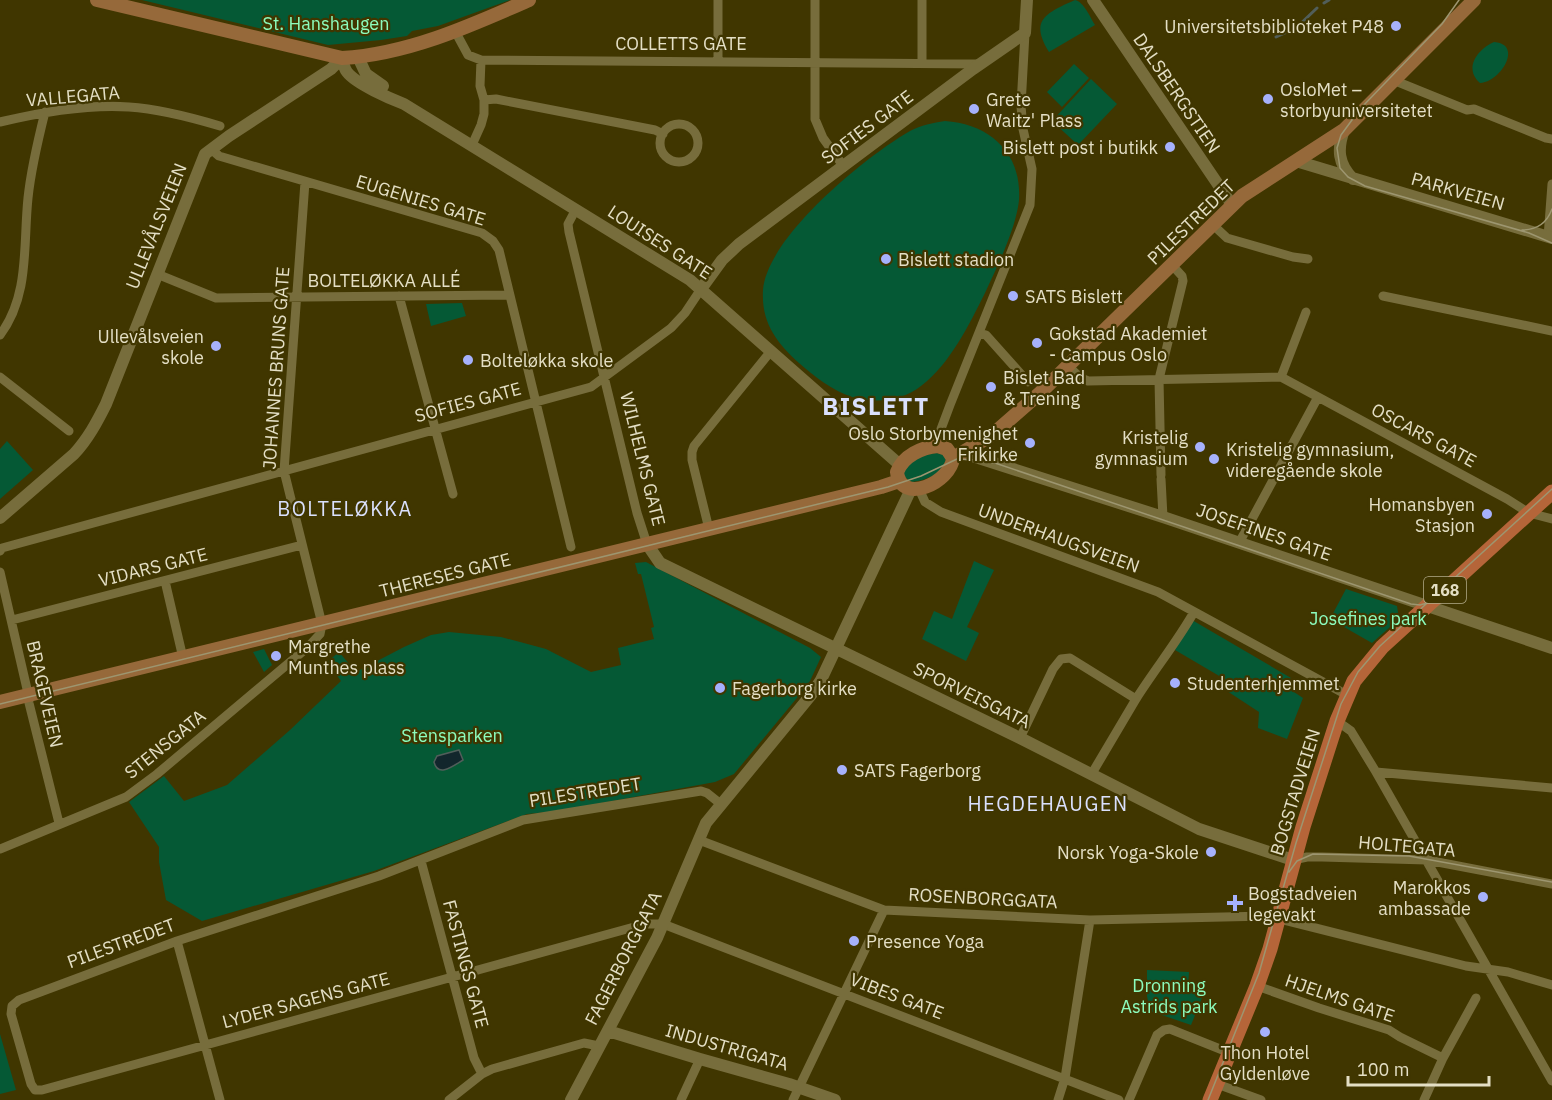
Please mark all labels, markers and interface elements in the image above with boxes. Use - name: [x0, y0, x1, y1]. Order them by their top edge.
- park label: St. Hanshaugen: [263, 12, 389, 35]
- place label: Universitetsbiblioteket P48: [1164, 15, 1384, 38]
- marker: Universitetsbiblioteket P48: [1389, 19, 1403, 33]
- street label: DALSBERGSTIEN: [1128, 29, 1226, 157]
- street label: COLLETTS GATE: [615, 32, 747, 55]
- place label: OsloMet – storbyuniversitetet: [1280, 78, 1433, 122]
- street label: VALLEGATA: [25, 80, 121, 112]
- street label: SOFIES GATE: [816, 85, 918, 169]
- place label: Grete Waitz' Plass: [986, 88, 1082, 132]
- marker: OsloMet – storbyuniversitetet: [1261, 92, 1275, 106]
- marker: Grete Waitz' Plass: [967, 102, 981, 116]
- place label: Bislett post i butikk: [1003, 136, 1159, 159]
- marker: Bislett post i butikk: [1163, 140, 1177, 154]
- street label: ULLEVÅLSVEIEN: [119, 159, 192, 292]
- street label: PARKVEIEN: [1409, 167, 1507, 215]
- street label: EUGENIES GATE: [353, 169, 489, 231]
- street label: PILESTREDET: [1142, 174, 1240, 270]
- street label: LOUISES GATE: [603, 200, 717, 284]
- place label: Bislett stadion: [898, 248, 1014, 271]
- marker: Bislett stadion: [879, 252, 893, 266]
- street label: JOHANNES BRUNS GATE: [257, 266, 295, 470]
- street label: BOLTELØKKA ALLÉ: [308, 269, 460, 292]
- place label: SATS Bislett: [1025, 285, 1123, 308]
- marker: SATS Bislett: [1006, 289, 1020, 303]
- place label: Gokstad Akademiet - Campus Oslo: [1049, 322, 1207, 366]
- place label: Ullevålsveien skole: [97, 325, 204, 369]
- marker: Gokstad Akademiet - Campus Oslo: [1030, 336, 1044, 350]
- marker: Ullevålsveien skole: [209, 339, 223, 353]
- place label: Bolteløkka skole: [480, 349, 614, 372]
- marker: Bolteløkka skole: [461, 353, 475, 367]
- place label: Bislet Bad & Trening: [1003, 366, 1085, 410]
- street label: SOFIES GATE: [412, 377, 524, 427]
- marker: Bislet Bad & Trening: [984, 380, 998, 394]
- street label: WILHELMS GATE: [615, 390, 671, 528]
- district label: BISLETT: [822, 390, 930, 422]
- street label: OSCARS GATE: [1367, 398, 1481, 472]
- place label: Oslo Storbymenighet Frikirke: [848, 422, 1018, 466]
- place label: Kristelig gymnasium: [1095, 426, 1188, 470]
- marker: Oslo Storbymenighet Frikirke: [1023, 436, 1037, 450]
- place label: Kristelig gymnasium, videregående skole: [1226, 438, 1394, 482]
- marker: Kristelig gymnasium: [1193, 440, 1207, 454]
- marker: Kristelig gymnasium, videregående skole: [1207, 452, 1221, 466]
- place label: Homansbyen Stasjon: [1369, 493, 1475, 537]
- district label: BOLTELØKKA: [277, 495, 413, 522]
- street label: UNDERHAUGSVEIEN: [975, 498, 1143, 578]
- street label: JOSEFINES GATE: [1193, 498, 1335, 566]
- marker: Homansbyen Stasjon: [1480, 507, 1494, 521]
- street label: VIDARS GATE: [96, 542, 210, 592]
- street label: THERESES GATE: [377, 548, 513, 602]
- road number: 168: [1424, 577, 1466, 603]
- park label: Josefines park: [1309, 607, 1427, 630]
- place label: Margrethe Munthes plass: [288, 635, 405, 679]
- street label: BRAGEVEIEN: [22, 638, 68, 750]
- marker: Margrethe Munthes plass: [269, 649, 283, 663]
- street label: SPORVEISGATA: [910, 657, 1035, 734]
- place label: Studenterhjemmet: [1187, 672, 1340, 695]
- marker: Studenterhjemmet: [1168, 676, 1182, 690]
- place label: Fagerborg kirke: [732, 677, 857, 700]
- marker: Fagerborg kirke: [713, 681, 727, 695]
- street label: STENSGATA: [120, 704, 211, 784]
- park label: Stensparken: [401, 724, 503, 747]
- street label: BOGSTADVEIEN: [1265, 726, 1325, 858]
- place label: SATS Fagerborg: [854, 759, 981, 782]
- marker: SATS Fagerborg: [835, 763, 849, 777]
- street label: PILESTREDET: [527, 772, 643, 812]
- district label: HEGDEHAUGEN: [967, 790, 1129, 817]
- street label: HOLTEGATA: [1357, 830, 1457, 862]
- place label: Norsk Yoga-Skole: [1057, 841, 1199, 864]
- marker: Norsk Yoga-Skole: [1204, 845, 1218, 859]
- place label: Marokkos ambassade: [1378, 876, 1471, 920]
- place label: Bogstadveien legevakt: [1248, 882, 1358, 926]
- street label: ROSENBORGGATA: [908, 883, 1059, 913]
- street label: FAGERBORGGATA: [579, 887, 667, 1029]
- marker: Marokkos ambassade: [1476, 890, 1490, 904]
- marker: Bogstadveien legevakt: [1226, 894, 1244, 912]
- street label: FASTINGS GATE: [438, 897, 494, 1031]
- street label: PILESTREDET: [64, 913, 178, 973]
- place label: Presence Yoga: [866, 930, 984, 953]
- marker: Presence Yoga: [847, 934, 861, 948]
- street label: LYDER SAGENS GATE: [220, 967, 392, 1033]
- street label: VIBES GATE: [847, 968, 947, 1024]
- street label: HJELMS GATE: [1282, 969, 1398, 1027]
- park label: Dronning Astrids park: [1120, 974, 1218, 1018]
- street label: INDUSTRIGATA: [663, 1018, 792, 1076]
- marker: Thon Hotel Gyldenløve: [1258, 1025, 1272, 1039]
- place label: Thon Hotel Gyldenløve: [1220, 1041, 1310, 1085]
- scale bar: [1348, 1049, 1489, 1087]
- text: 100 m: [1357, 1058, 1409, 1081]

